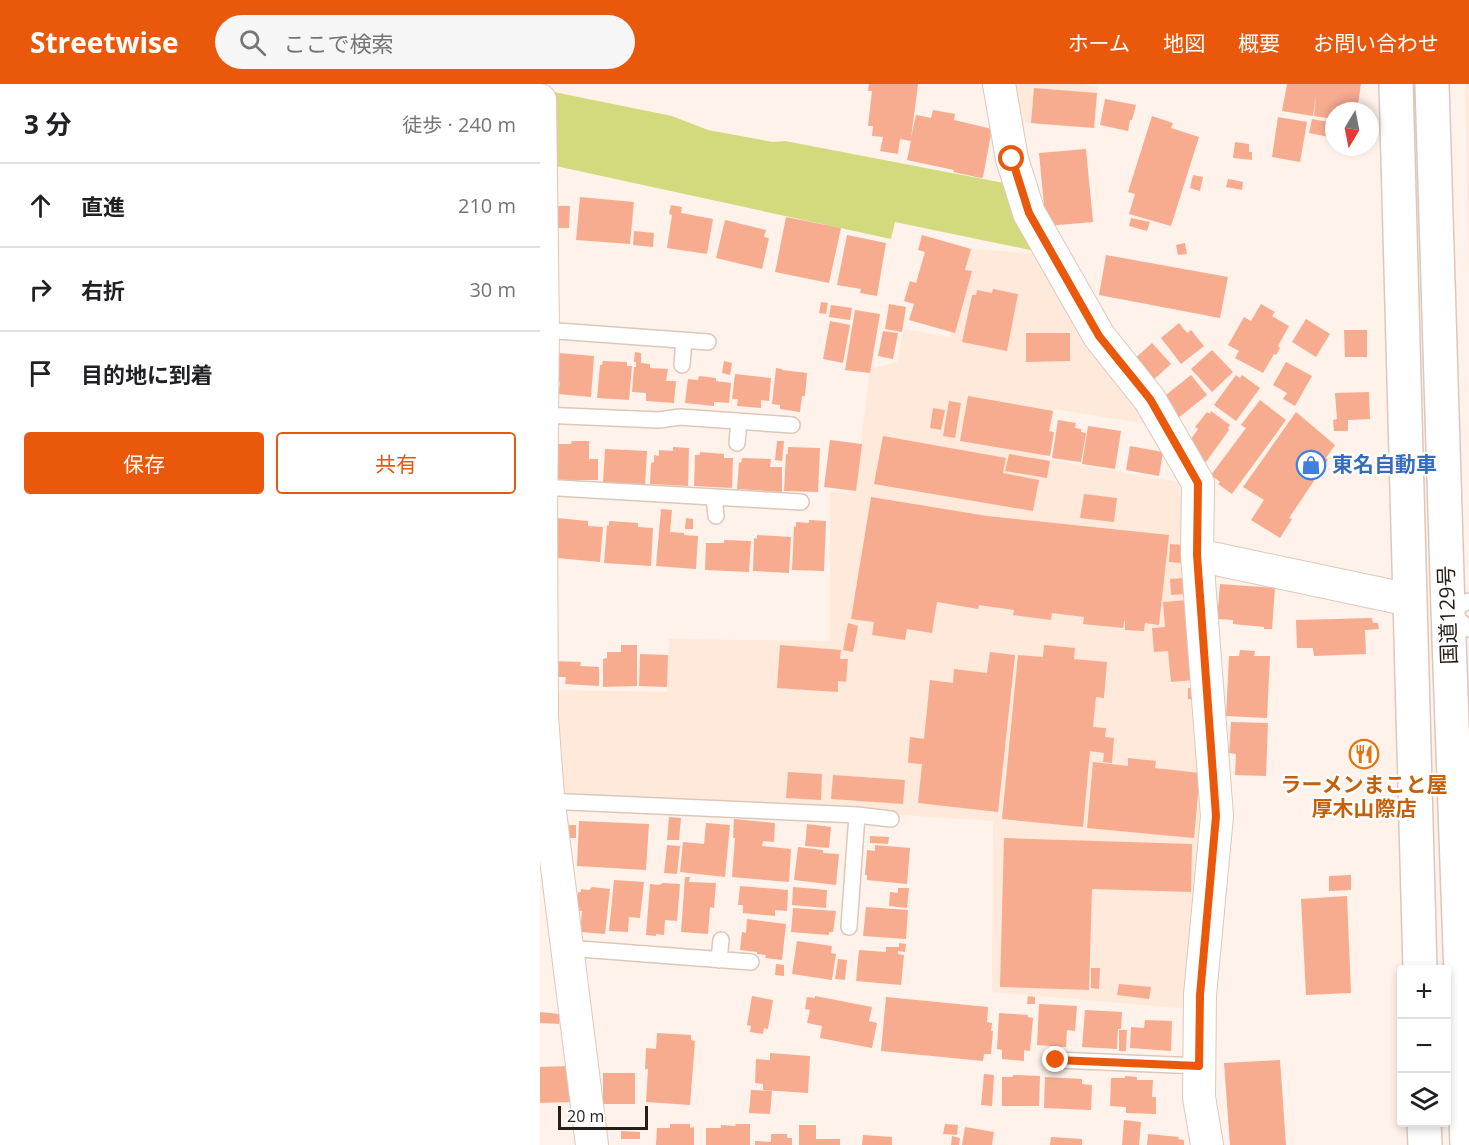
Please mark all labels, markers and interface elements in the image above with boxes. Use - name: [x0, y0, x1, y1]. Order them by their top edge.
- search box: [215, 15, 635, 69]
- text: Streetwise: [30, 23, 179, 61]
- icon: search: [236, 26, 269, 59]
- text: ここで検索: [284, 28, 394, 58]
- text: ホーム: [1068, 29, 1130, 57]
- text: 地図: [1163, 29, 1205, 57]
- text: 概要: [1238, 29, 1280, 57]
- text: お問い合わせ: [1313, 29, 1439, 57]
- north arrow: [1325, 102, 1379, 156]
- text: 3 分: [24, 106, 72, 142]
- text: 徒歩 · 240 m: [402, 111, 516, 138]
- route start: [998, 145, 1024, 171]
- icon: ahead: [24, 189, 57, 222]
- text: 直進: [81, 191, 125, 221]
- text: 210 m: [458, 192, 516, 219]
- icon: right: [24, 273, 57, 306]
- text: 右折: [81, 275, 125, 305]
- text: 30 m: [469, 276, 516, 303]
- icon: arrive: [24, 357, 57, 390]
- text: 目的地に到着: [81, 359, 213, 389]
- button: 保存: [24, 432, 264, 494]
- button: 共有: [276, 432, 516, 494]
- shop icon: 東名自動車: [1295, 449, 1327, 481]
- place label: 東名自動車: [1332, 450, 1437, 478]
- street label: 国道129号: [1431, 565, 1463, 665]
- restaurant icon: ラーメンまこと屋 厚木山際店: [1348, 738, 1380, 770]
- place label: ラーメンまこと屋 厚木山際店: [1280, 770, 1448, 822]
- map controls: [1397, 965, 1451, 1127]
- button: +: [1397, 965, 1451, 1019]
- button: −: [1397, 1019, 1451, 1073]
- route end: [1042, 1046, 1068, 1072]
- button: layers: [1397, 1073, 1451, 1127]
- scale bar: [558, 1103, 648, 1130]
- text: 20 m: [567, 1105, 604, 1127]

